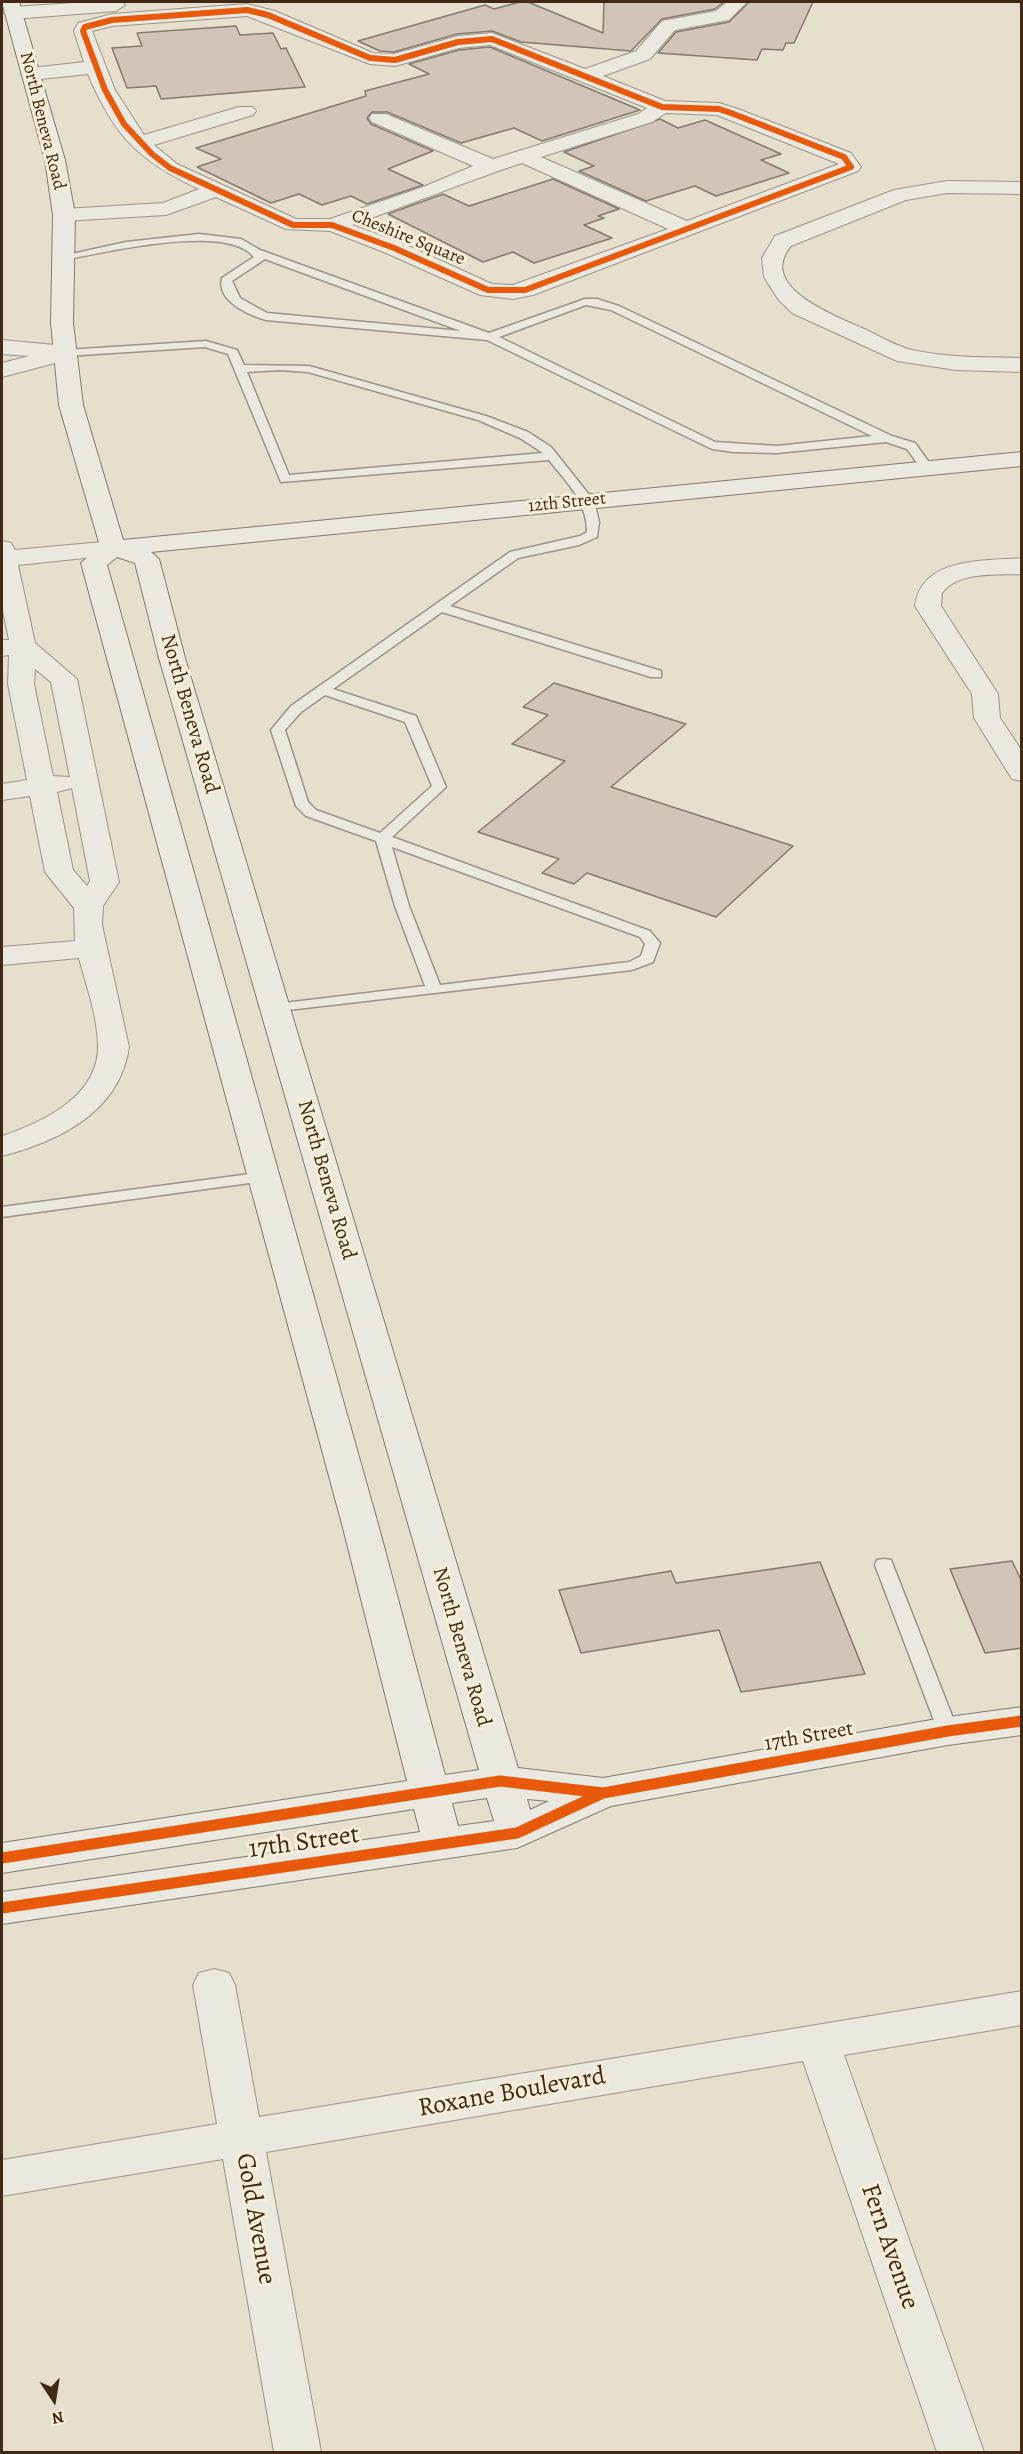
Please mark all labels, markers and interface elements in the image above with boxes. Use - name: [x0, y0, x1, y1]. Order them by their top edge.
- street label: North Beneva Road: [14, 50, 70, 192]
- street label: Cheshire Square: [348, 205, 468, 271]
- street label: 12th Street: [527, 488, 607, 518]
- street label: North Beneva Road: [154, 631, 224, 797]
- street label: North Beneva Road: [291, 1097, 361, 1263]
- street label: North Beneva Road: [426, 1564, 496, 1730]
- street label: 17th Street: [763, 1717, 855, 1757]
- street label: 17th Street: [247, 1820, 361, 1866]
- street label: Roxane Boulevard: [416, 2061, 608, 2125]
- street label: Gold Avenue: [228, 2151, 282, 2287]
- street label: Fern Avenue: [853, 2180, 925, 2314]
- north arrow: [24, 2370, 84, 2430]
- text: N: [50, 2406, 66, 2430]

